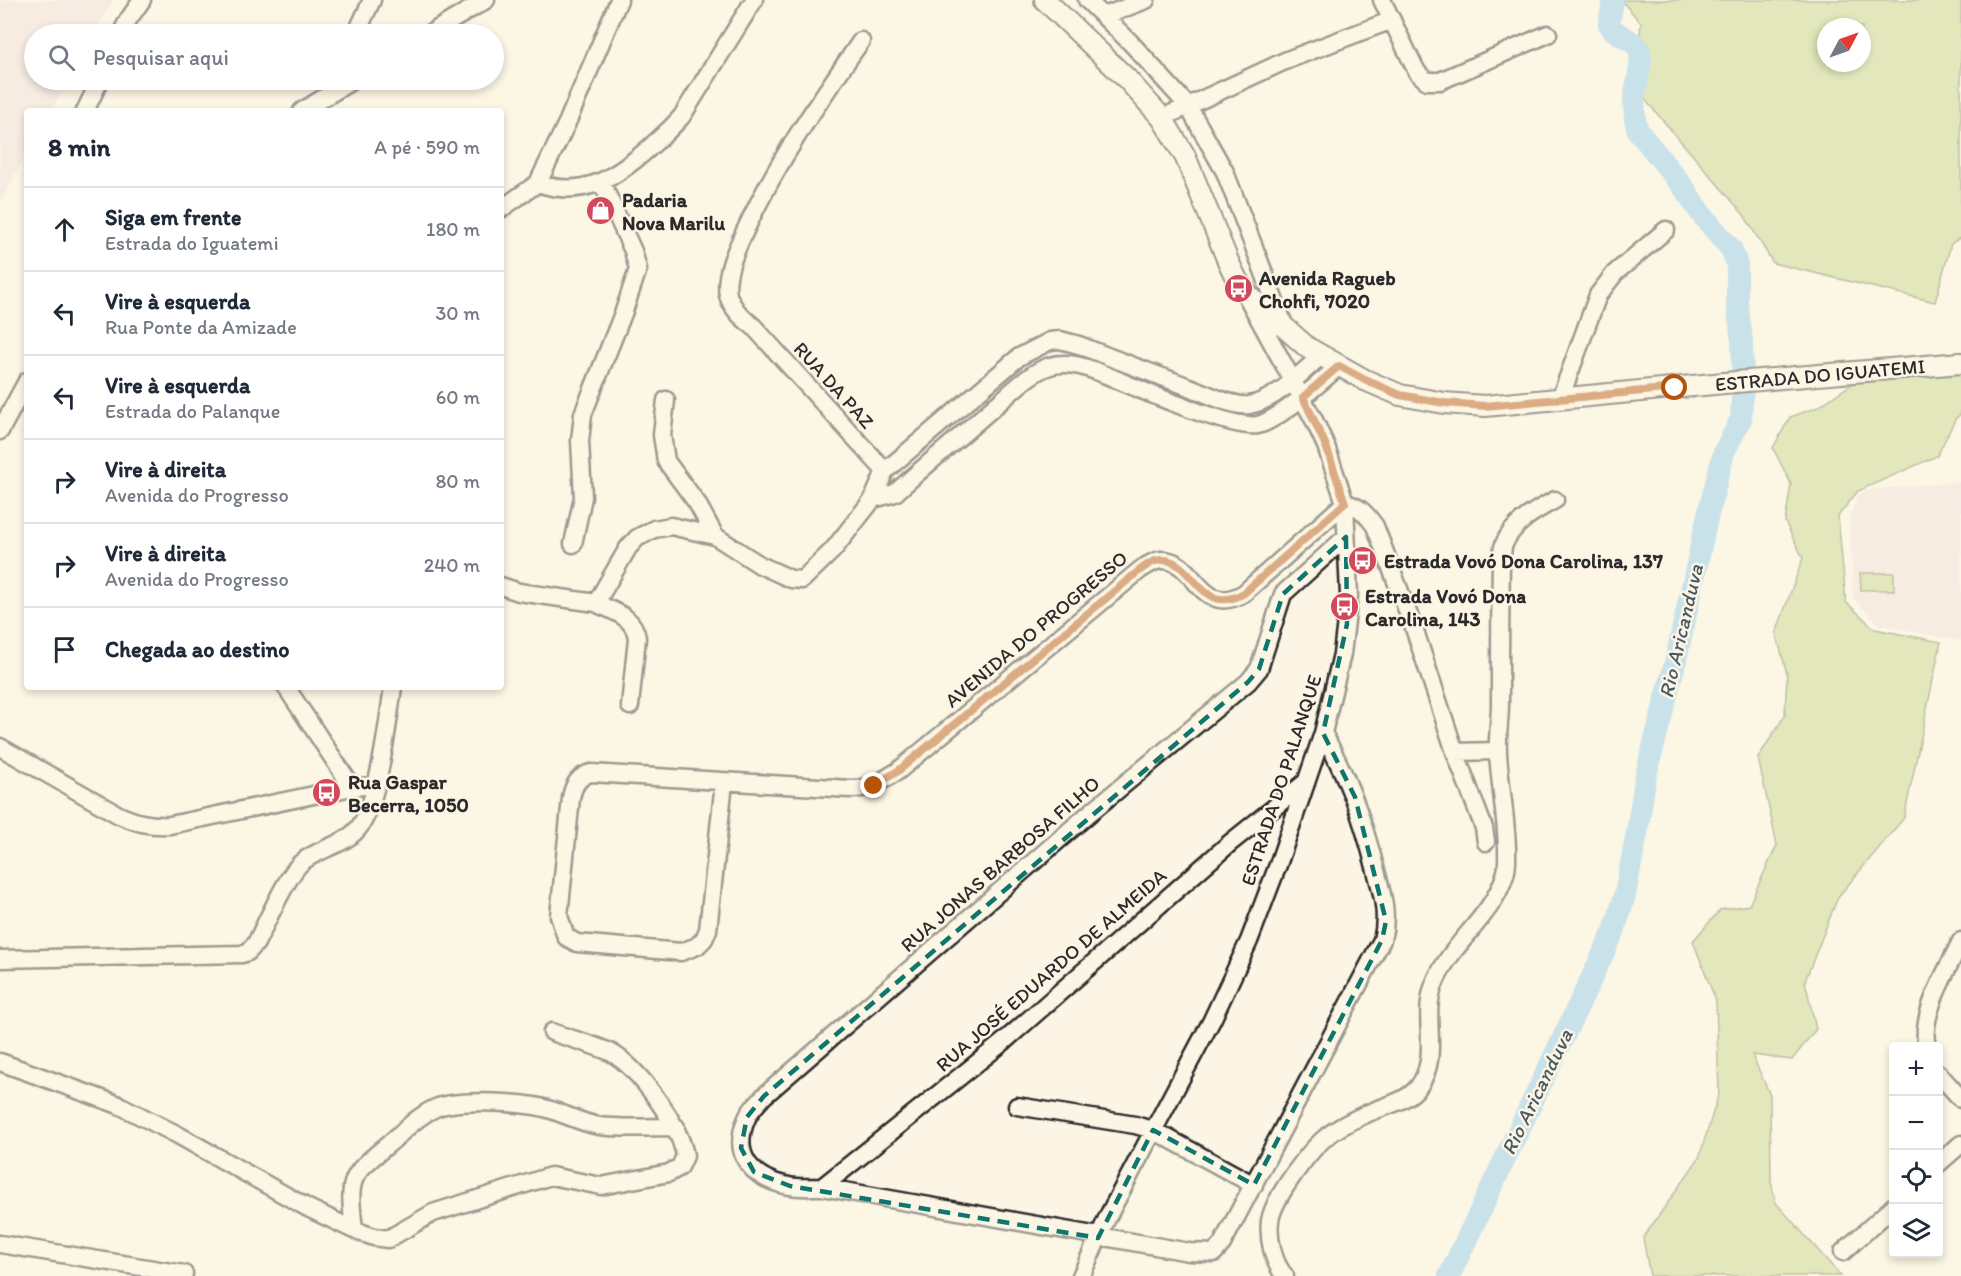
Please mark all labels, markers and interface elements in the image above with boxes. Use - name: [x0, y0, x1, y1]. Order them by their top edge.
- north arrow: [1817, 18, 1871, 72]
- search box: [24, 24, 504, 90]
- icon: search: [45, 41, 78, 74]
- text: Pesquisar aqui: [93, 44, 229, 71]
- text: 8 min: [48, 131, 110, 163]
- text: A pé · 590 m: [374, 135, 480, 159]
- place label: Padaria Nova Marilu: [622, 188, 725, 235]
- shop icon: Padaria Nova Marilu: [585, 195, 617, 227]
- text: Siga em frente: [105, 204, 241, 231]
- icon: ahead: [48, 213, 81, 246]
- text: 180 m: [426, 217, 480, 241]
- text: Estrada do Iguatemi: [105, 231, 279, 255]
- place label: Avenida Ragueb Chohfi, 7020: [1258, 266, 1396, 313]
- bus stop icon: Avenida Ragueb Chohfi, 7020: [1222, 273, 1254, 305]
- text: Vire à esquerda: [105, 288, 250, 315]
- icon: left: [48, 297, 81, 330]
- text: 30 m: [435, 301, 480, 325]
- text: Rua Ponte da Amizade: [105, 315, 297, 339]
- street label: RUA DA PAZ: [789, 337, 880, 434]
- street label: ESTRADA DO IGUATEMI: [1714, 354, 1926, 396]
- text: Vire à esquerda: [105, 372, 250, 399]
- route start: [1661, 374, 1687, 400]
- icon: left: [48, 381, 81, 414]
- text: 60 m: [436, 385, 480, 409]
- text: Estrada do Palanque: [105, 399, 280, 423]
- text: Vire à direita: [105, 456, 226, 483]
- icon: right: [48, 465, 81, 498]
- text: 80 m: [435, 469, 480, 493]
- text: Avenida do Progresso: [105, 483, 289, 507]
- text: Vire à direita: [105, 540, 226, 567]
- bus stop icon: Estrada Vovó Dona Carolina, 137: [1347, 545, 1379, 577]
- street label: AVENIDA DO PROGRESSO: [940, 546, 1132, 712]
- icon: right: [48, 549, 81, 582]
- place label: Estrada Vovó Dona Carolina, 137: [1384, 549, 1663, 573]
- text: 240 m: [424, 553, 480, 577]
- water label: Rio Aricanduva: [1653, 561, 1708, 700]
- text: Avenida do Progresso: [105, 567, 289, 591]
- place label: Estrada Vovó Dona Carolina, 143: [1365, 584, 1526, 631]
- bus stop icon: Estrada Vovó Dona Carolina, 143: [1328, 591, 1360, 623]
- icon: arrive: [48, 633, 81, 666]
- text: Chegada ao destino: [105, 636, 289, 663]
- street label: ESTRADA DO PALANQUE: [1235, 671, 1327, 889]
- place label: Rua Gaspar Becerra, 1050: [348, 770, 469, 817]
- street label: RUA JONAS BARBOSA FILHO: [896, 771, 1104, 957]
- route end: [860, 772, 886, 798]
- bus stop icon: Rua Gaspar Becerra, 1050: [311, 777, 343, 809]
- street label: RUA JOSÉ EDUARDO DE ALMEIDA: [931, 863, 1171, 1077]
- water label: Rio Aricanduva: [1495, 1025, 1578, 1159]
- map controls: [1889, 1042, 1943, 1258]
- button: +: [1889, 1042, 1943, 1096]
- button: −: [1889, 1096, 1943, 1150]
- button: locate: [1889, 1150, 1943, 1204]
- button: layers: [1889, 1204, 1943, 1258]

